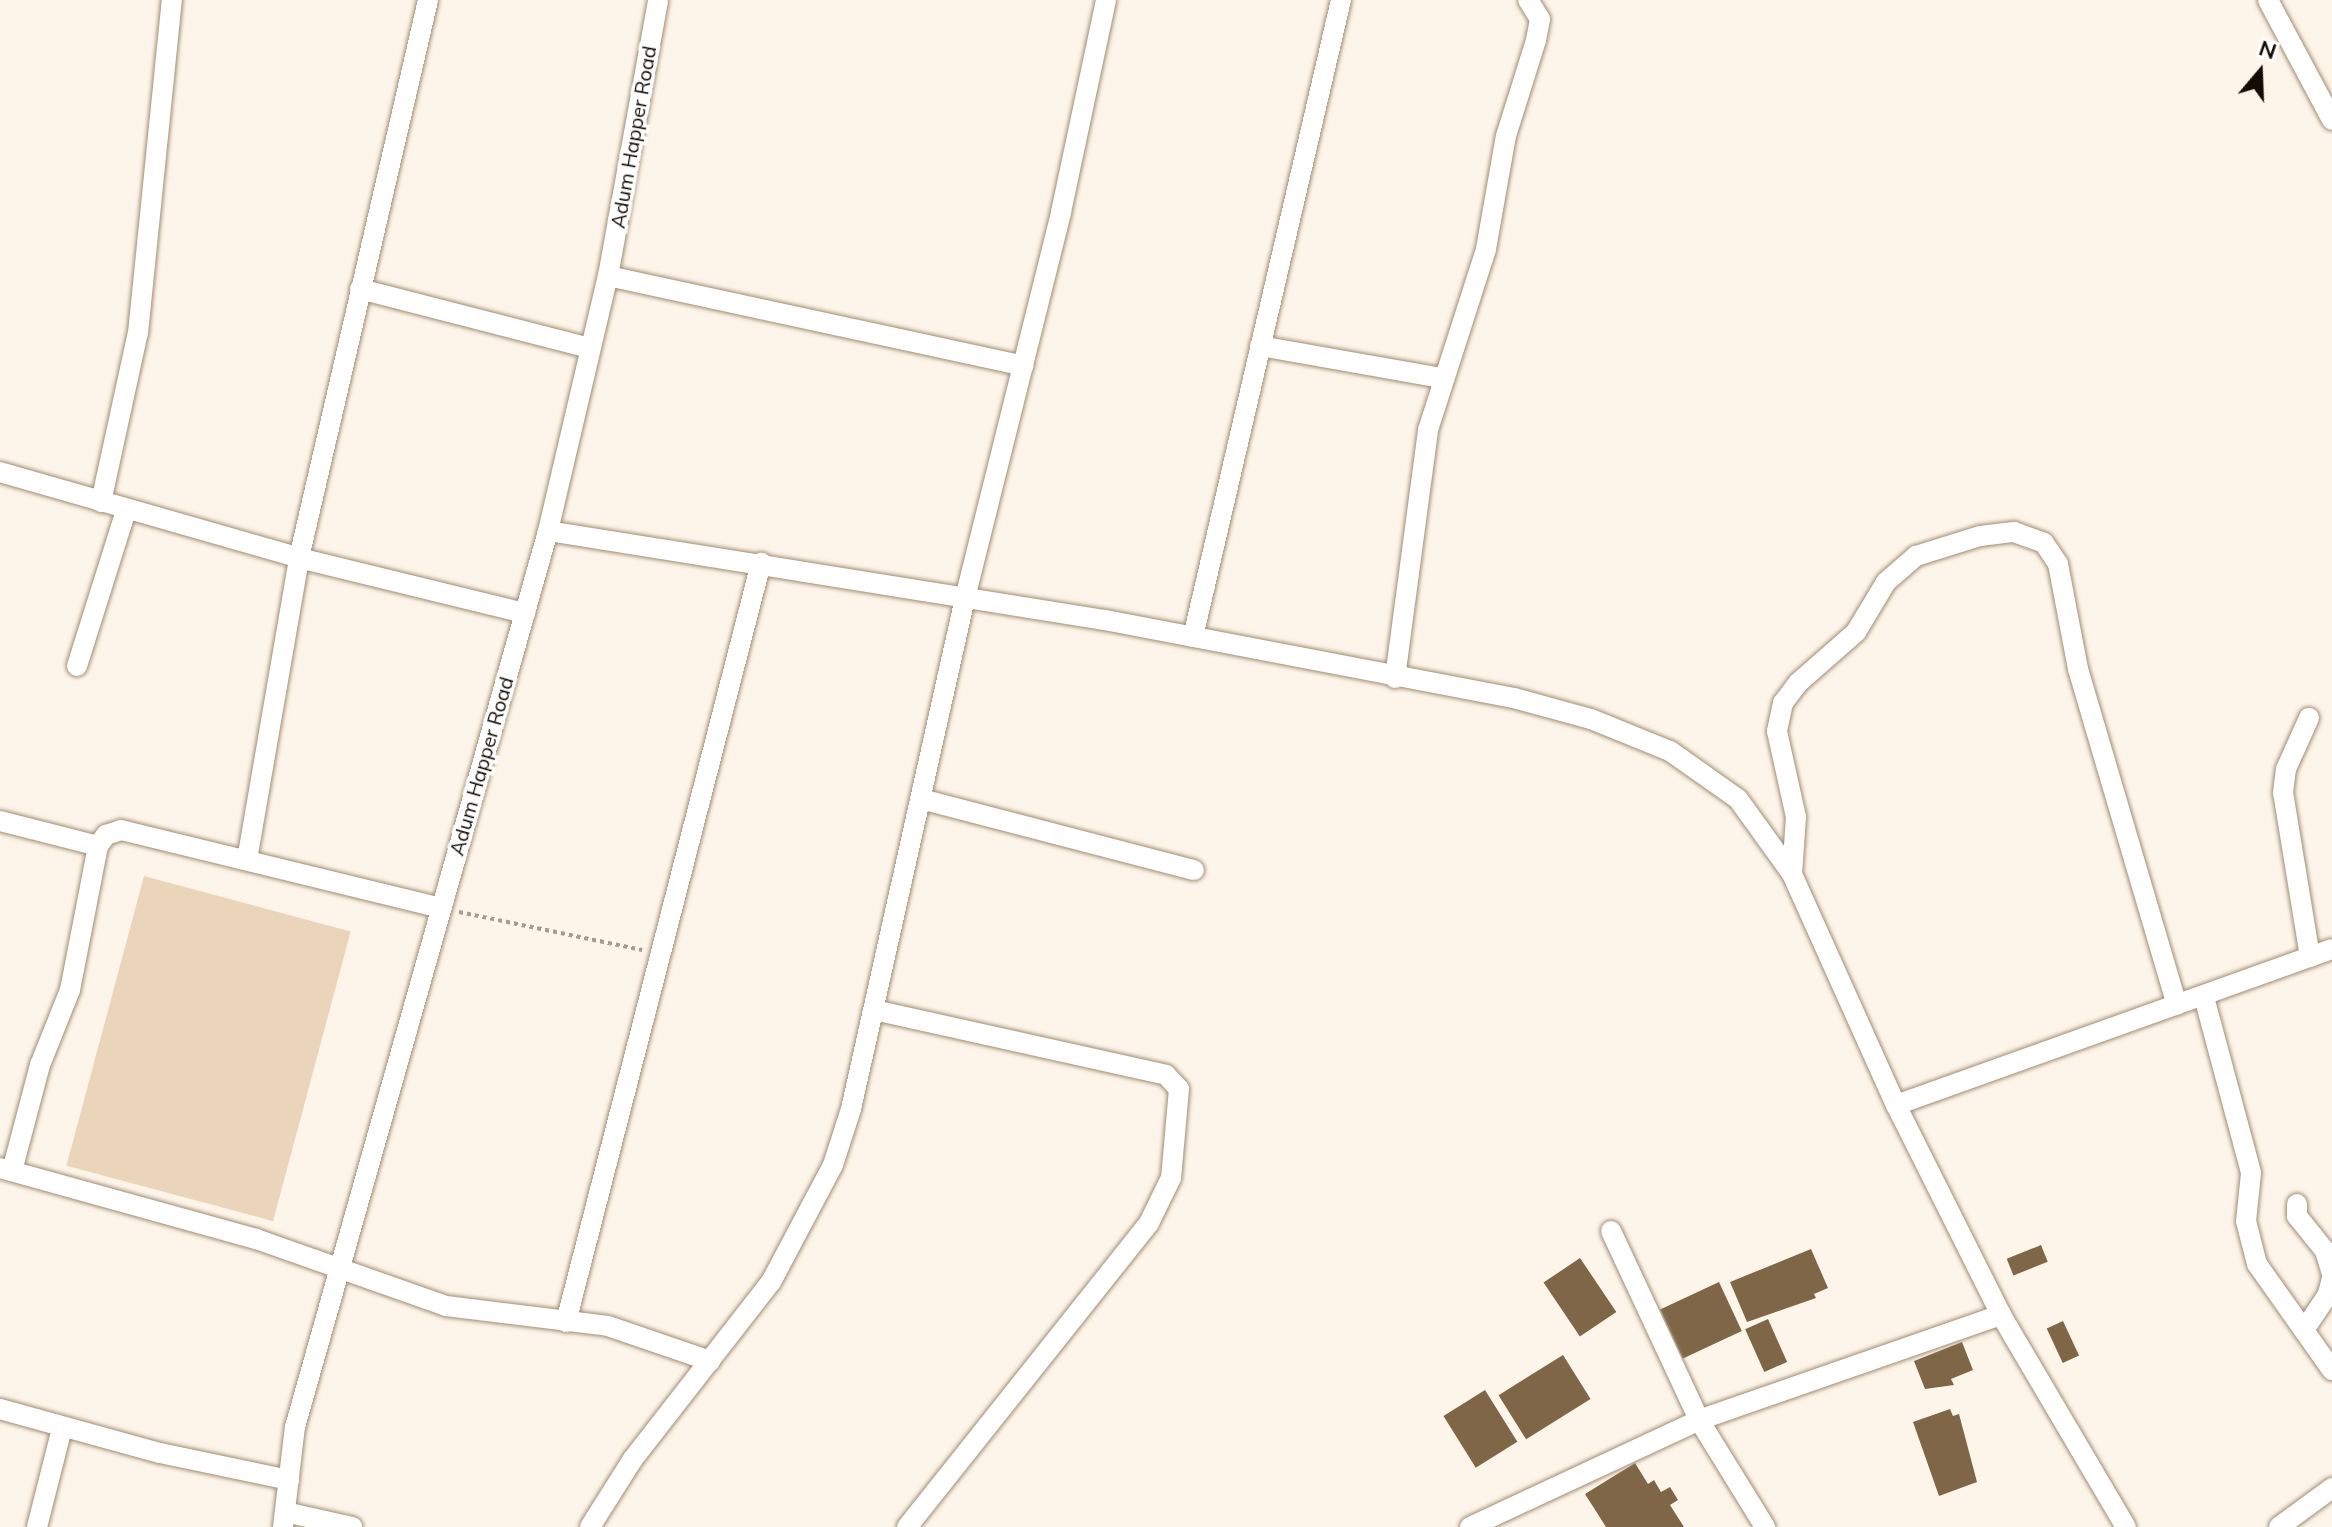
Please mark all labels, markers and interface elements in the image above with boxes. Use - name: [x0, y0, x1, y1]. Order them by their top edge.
- north arrow: [2220, 32, 2300, 112]
- text: N: [2255, 33, 2280, 65]
- street label: Adum Happer Road: [605, 44, 661, 230]
- street label: Adum Happer Road: [444, 674, 518, 858]

